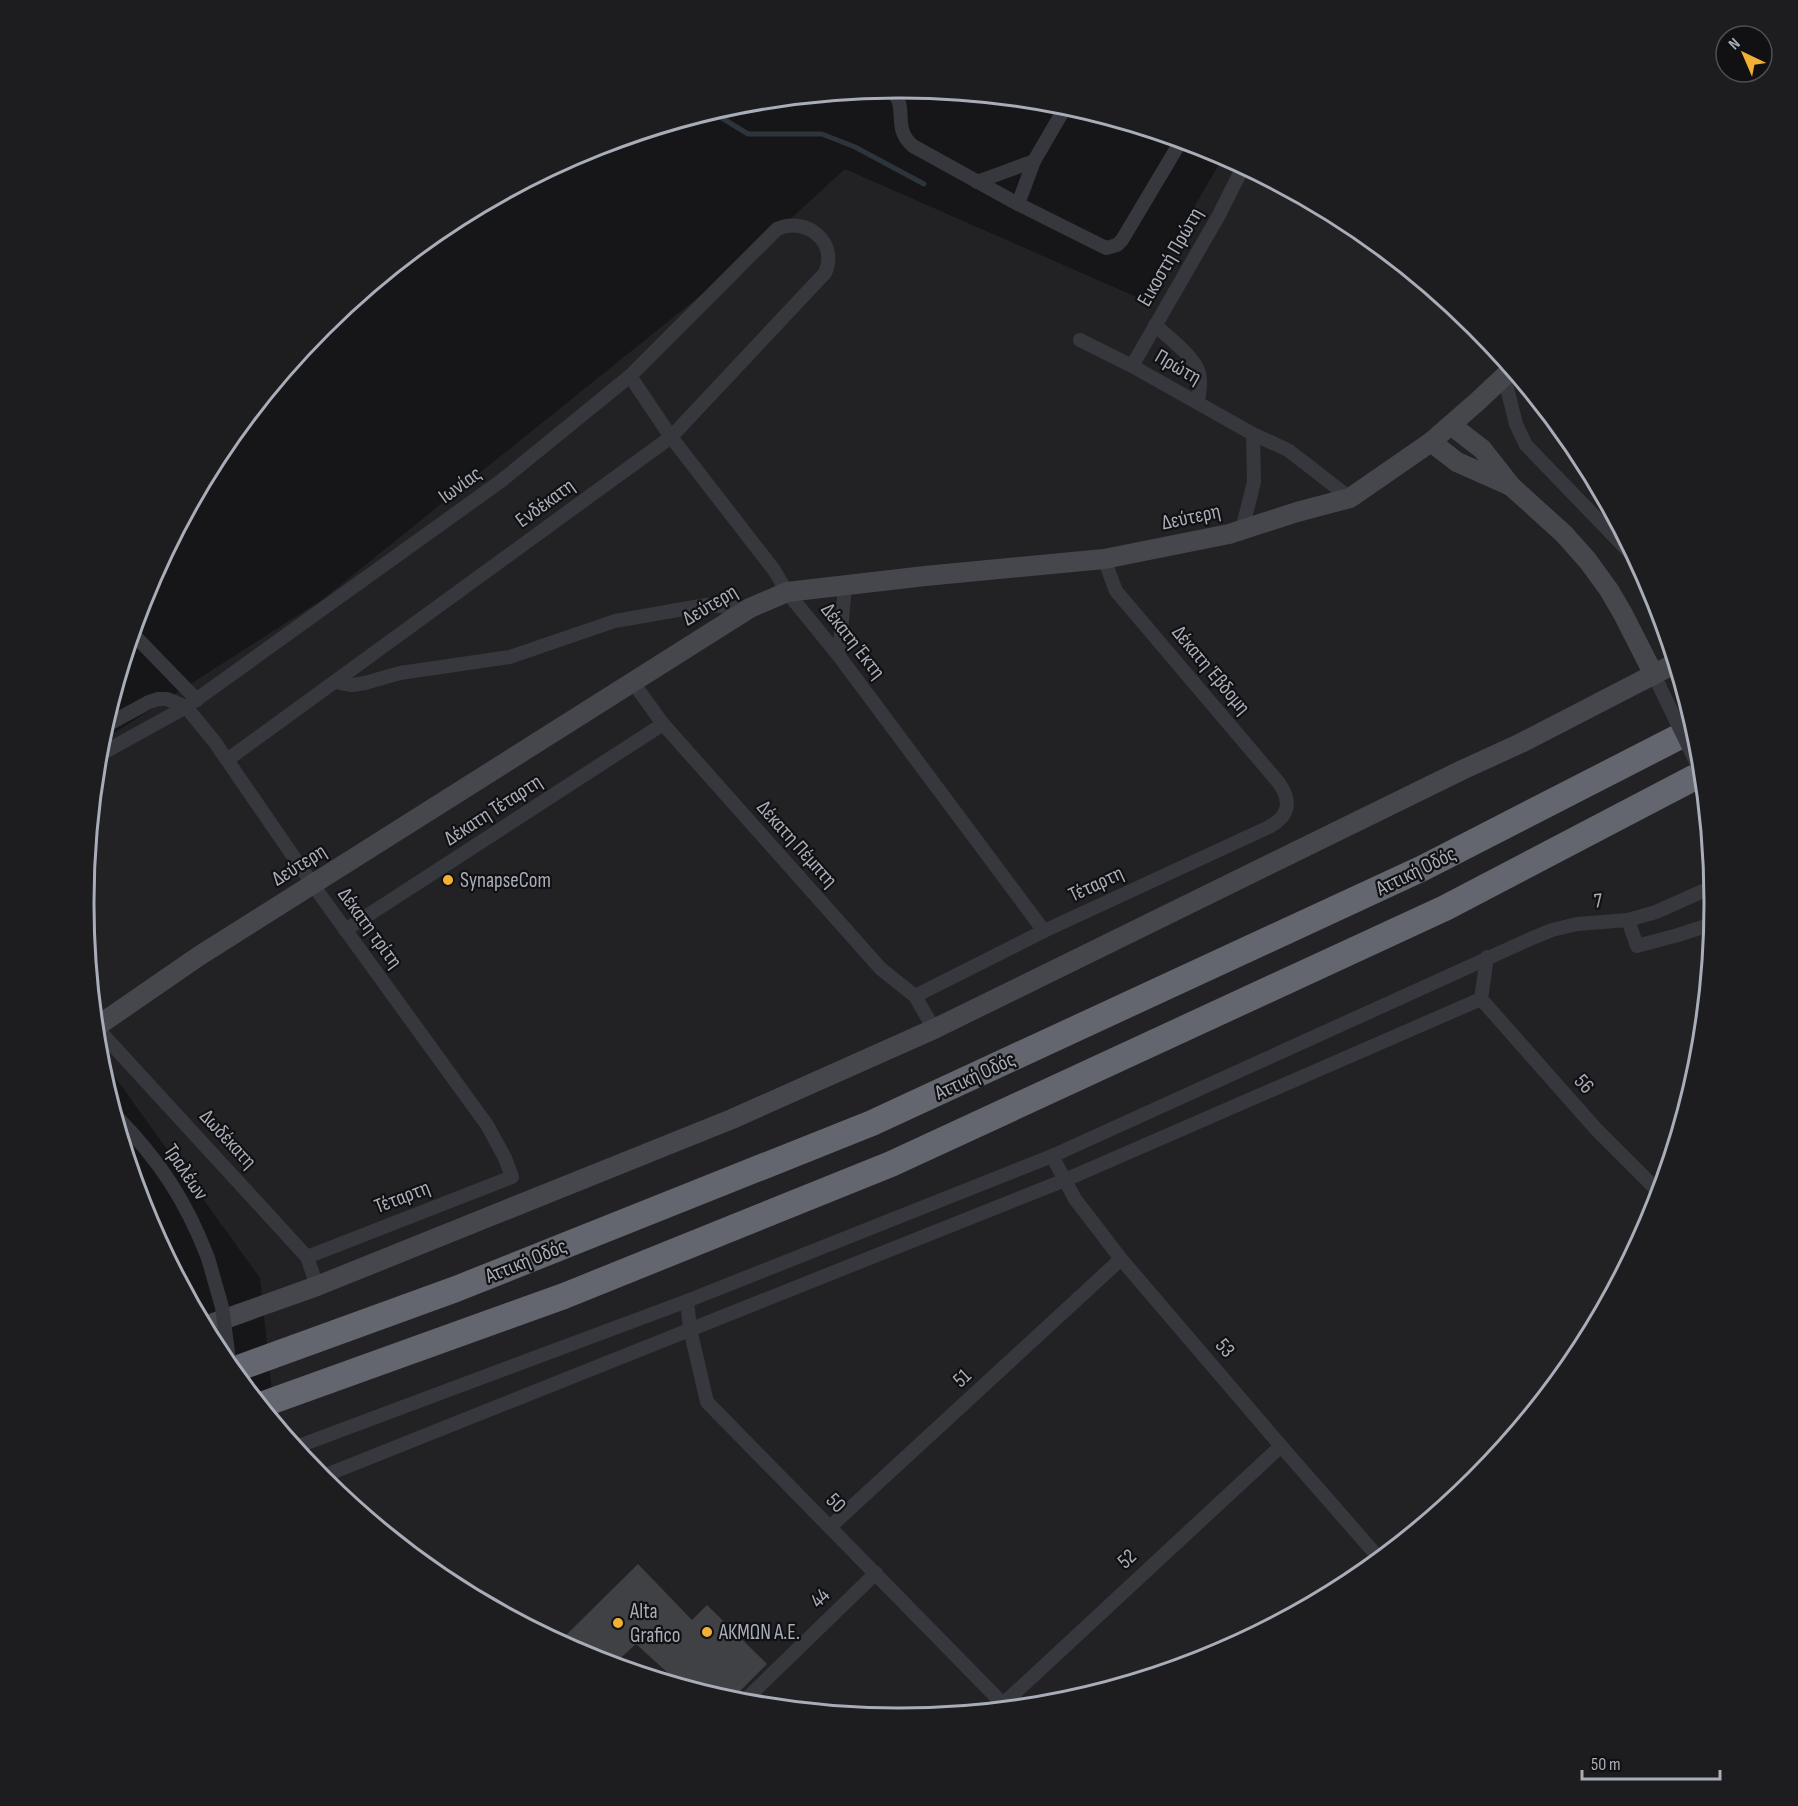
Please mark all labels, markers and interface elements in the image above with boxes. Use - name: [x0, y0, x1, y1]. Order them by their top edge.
- north arrow: [1714, 24, 1774, 84]
- text: N: [1725, 34, 1744, 54]
- street label: Εικοστή Πρώτη: [1132, 203, 1208, 311]
- street label: Πρώτη: [1150, 344, 1206, 390]
- street label: Ιωνίας: [434, 461, 486, 509]
- street label: Ενδέκατη: [511, 473, 579, 533]
- street label: Δεύτερη: [1159, 499, 1223, 535]
- street label: Δεύτερη: [678, 579, 742, 631]
- street label: Δέκατη Έκτη: [816, 598, 890, 684]
- street label: Δέκατη Έβδομη: [1167, 620, 1255, 720]
- street label: Δέκατη Τέταρτη: [439, 769, 547, 851]
- street label: Δέκατη Πέμπτη: [751, 795, 843, 893]
- street label: Δεύτερη: [267, 839, 331, 891]
- street label: Αττική Οδός: [1371, 841, 1460, 901]
- street label: Τέταρτη: [1065, 860, 1127, 908]
- place label: SynapseCom: [460, 868, 551, 893]
- marker: SynapseCom: [441, 873, 455, 887]
- street label: Δέκατη τρίτη: [332, 883, 408, 973]
- street label: 7: [1593, 888, 1604, 914]
- street label: Αττική Οδός: [930, 1047, 1019, 1106]
- street label: 56: [1569, 1069, 1599, 1099]
- street label: Δωδέκατη: [194, 1104, 262, 1174]
- street label: Τραλέων: [158, 1139, 214, 1205]
- street label: Τέταρτη: [371, 1175, 433, 1219]
- street label: Αττική Οδός: [481, 1233, 570, 1289]
- street label: 53: [1210, 1333, 1240, 1363]
- street label: 51: [948, 1363, 977, 1393]
- street label: 50: [821, 1488, 851, 1518]
- street label: 52: [1112, 1544, 1142, 1574]
- street label: 44: [805, 1583, 835, 1613]
- place label: Alta Grafico: [629, 1599, 681, 1648]
- marker: Alta Grafico: [611, 1616, 625, 1630]
- place label: ΑΚΜΩΝ Α.Ε.: [718, 1620, 800, 1645]
- marker: ΑΚΜΩΝ Α.Ε.: [700, 1625, 714, 1639]
- scale bar: [1582, 1743, 1720, 1781]
- text: 50 m: [1591, 1754, 1621, 1775]

